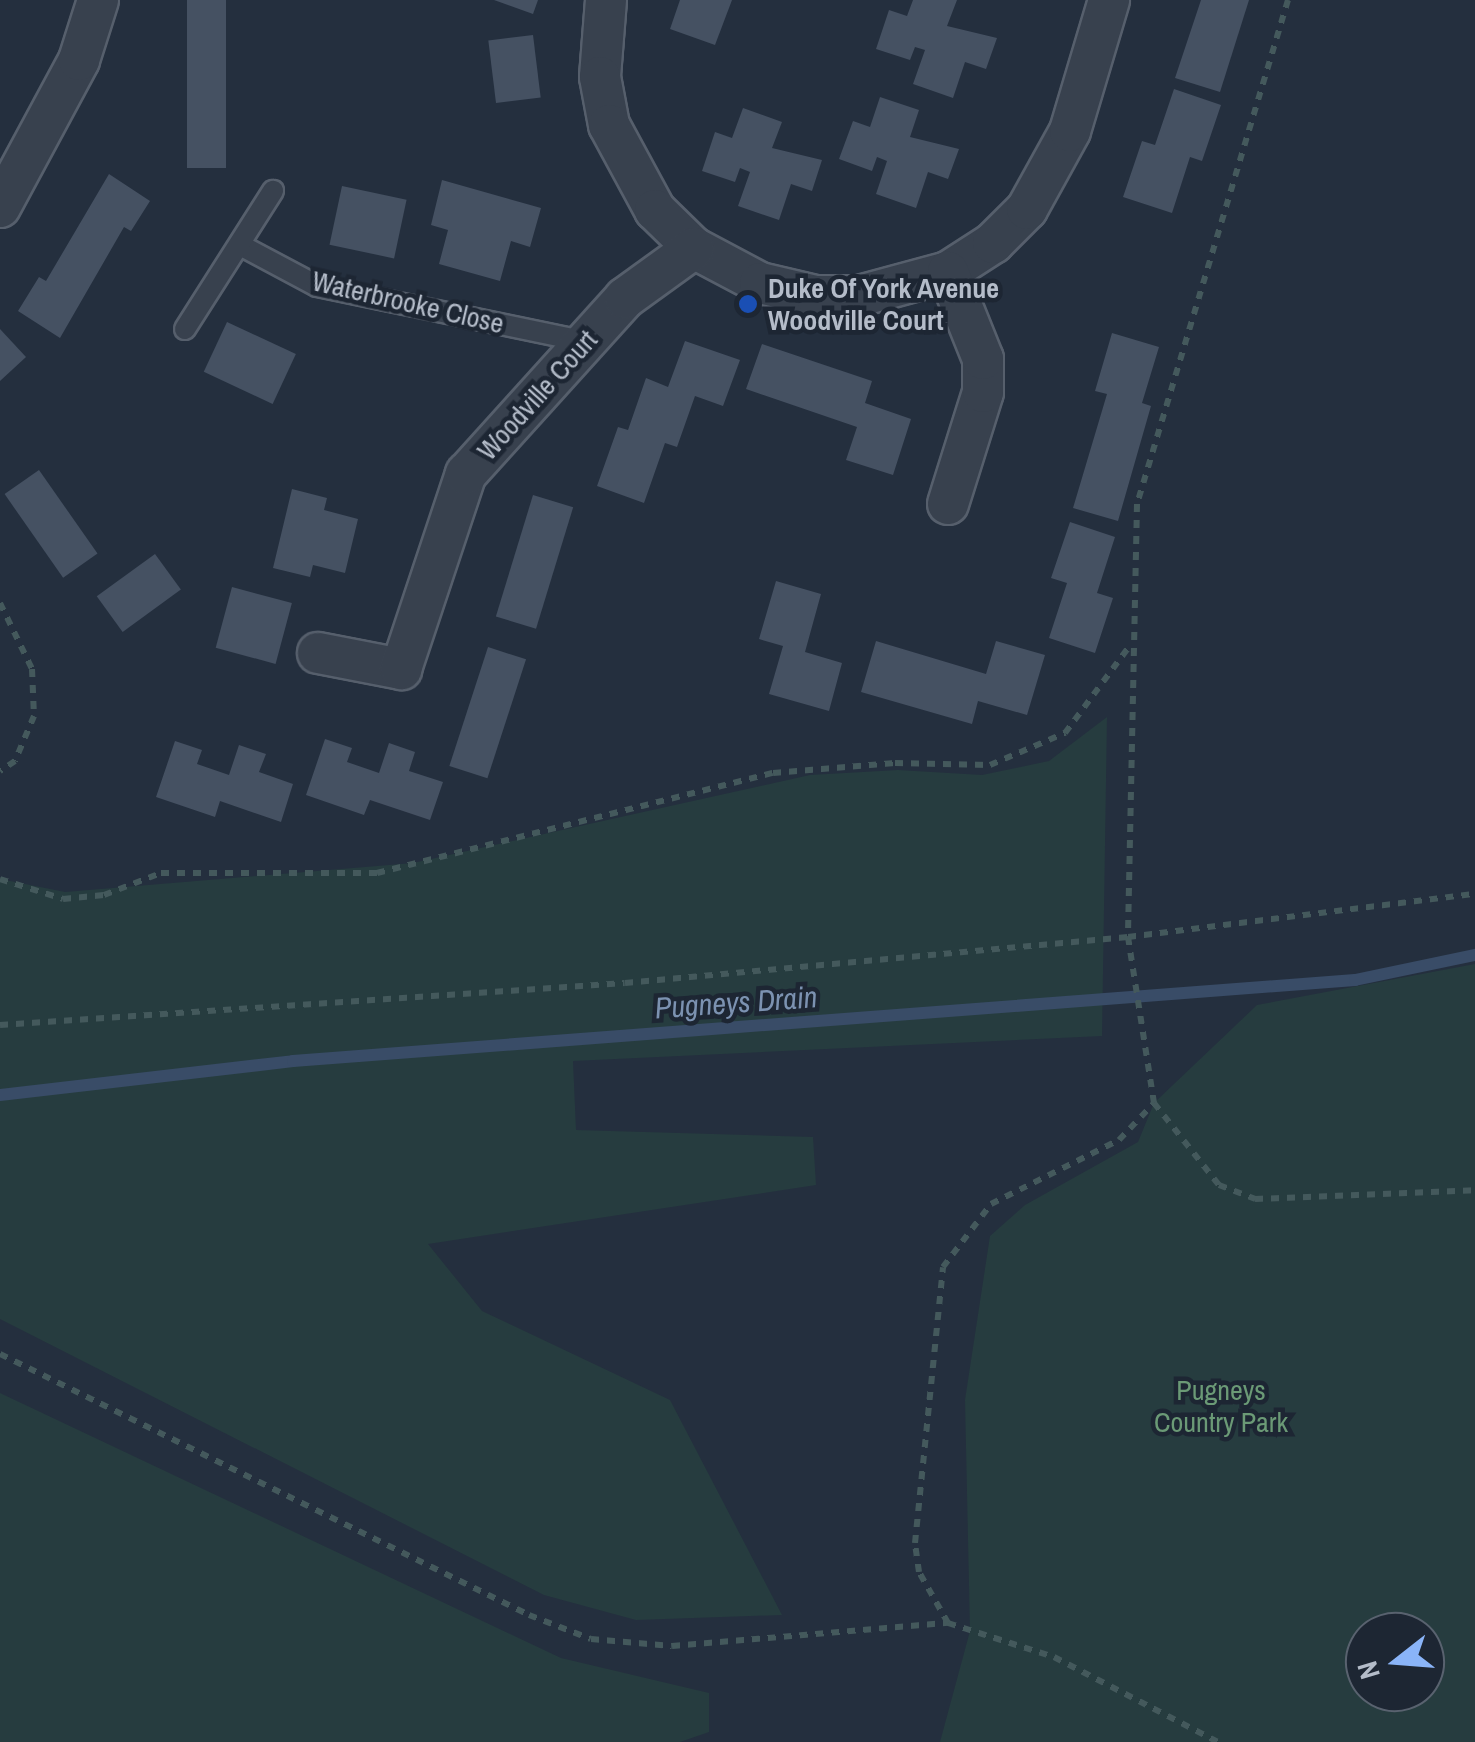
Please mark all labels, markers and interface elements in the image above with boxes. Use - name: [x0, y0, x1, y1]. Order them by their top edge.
- street label: Waterbrooke Close: [309, 264, 507, 340]
- place label: Duke Of York Avenue Woodville Court: [768, 271, 1000, 337]
- marker: Duke Of York Avenue Woodville Court: [737, 293, 759, 315]
- street label: Woodville Court: [470, 323, 604, 467]
- water label: Pugneys Drain: [654, 978, 818, 1026]
- park label: Pugneys Country Park: [1154, 1373, 1288, 1439]
- north arrow: [1345, 1612, 1445, 1712]
- text: N: [1348, 1657, 1389, 1684]

